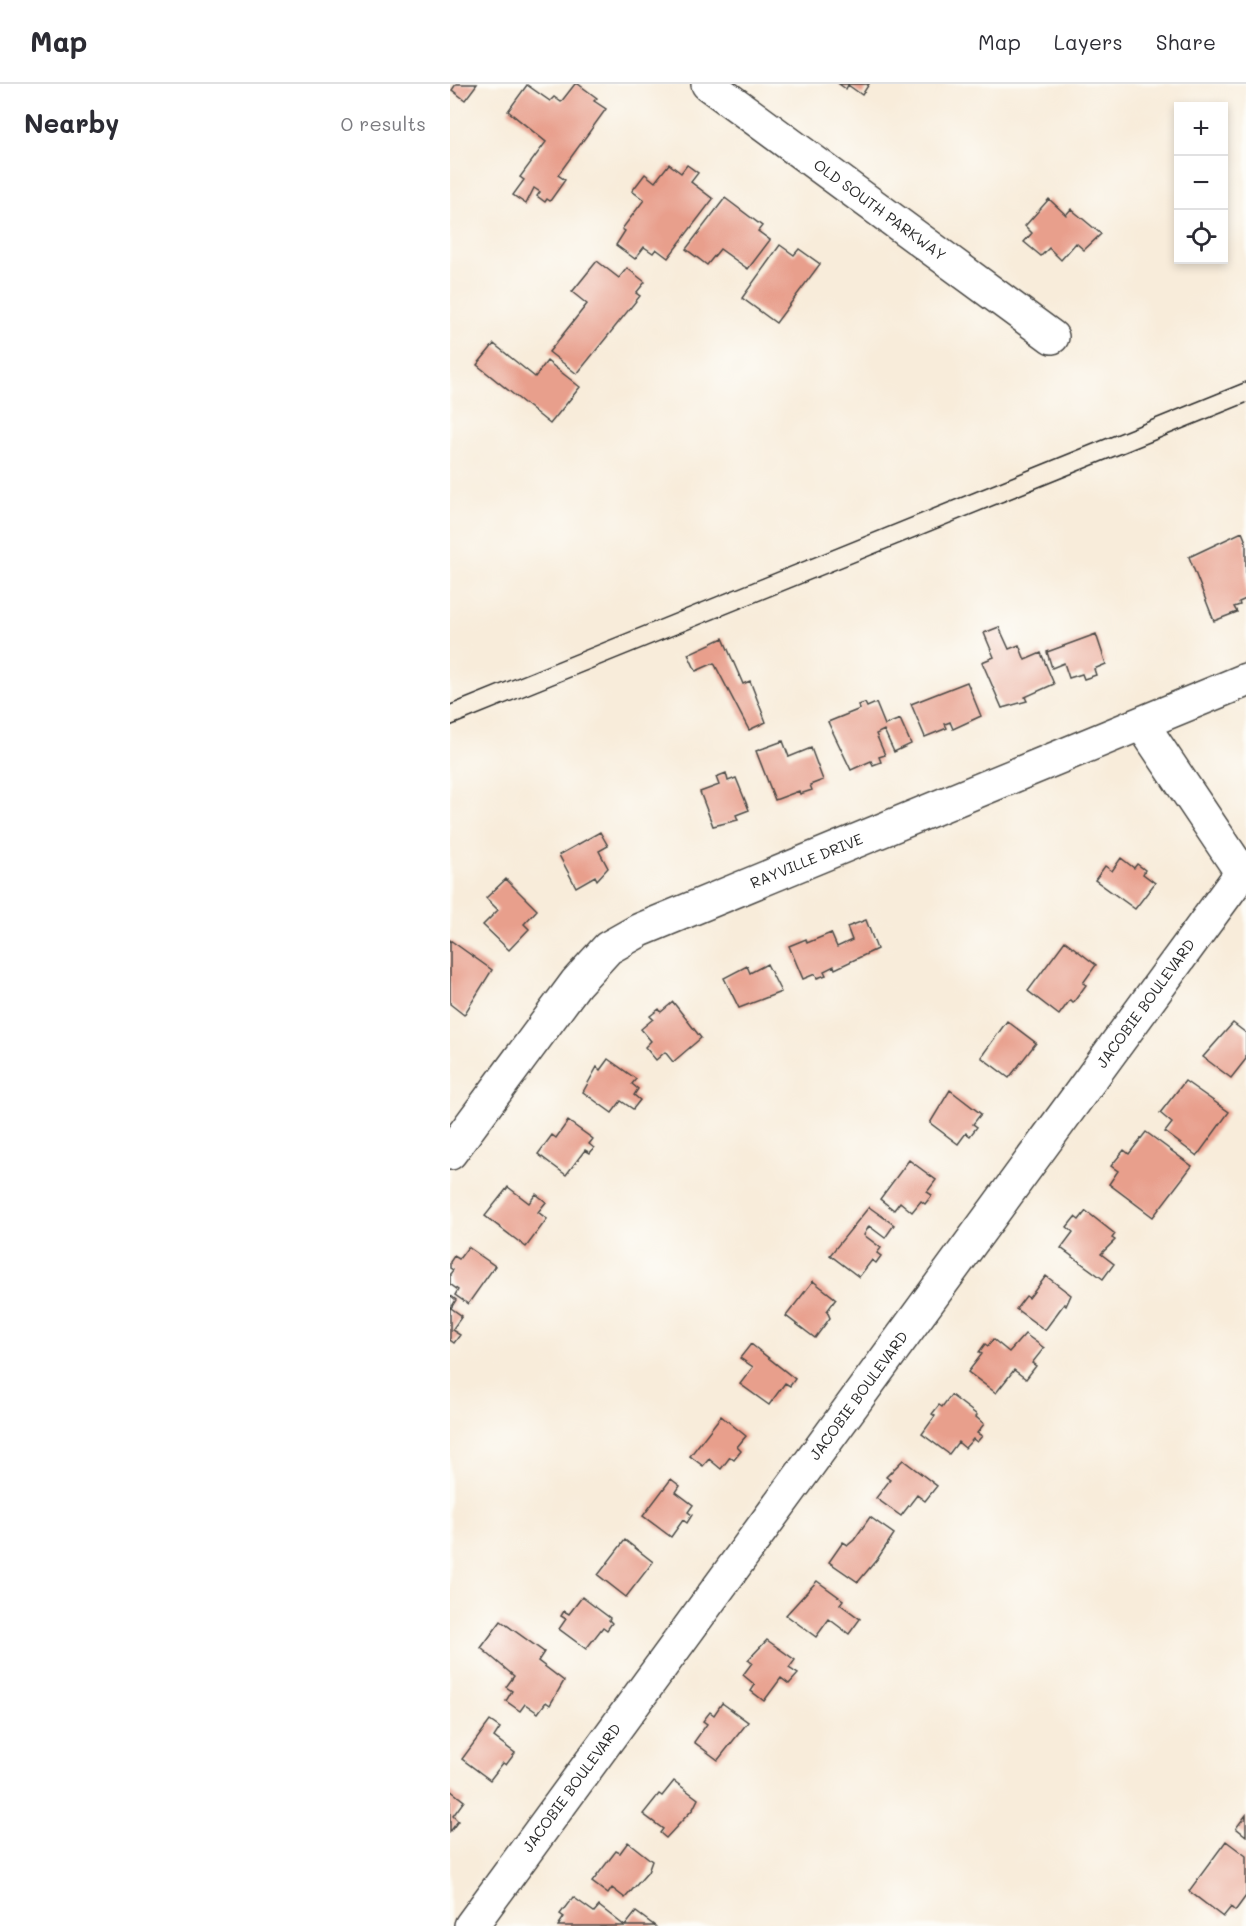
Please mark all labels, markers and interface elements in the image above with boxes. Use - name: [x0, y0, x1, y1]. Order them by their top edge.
- text: Map: [30, 23, 87, 59]
- text: Map: [978, 28, 1021, 55]
- text: Layers: [1054, 28, 1123, 55]
- text: Share: [1156, 28, 1216, 55]
- map controls: [1174, 102, 1228, 264]
- button: +: [1174, 102, 1228, 156]
- text: Nearby: [24, 106, 119, 140]
- text: 0 results: [341, 110, 426, 136]
- street label: OLD SOUTH PARKWAY: [810, 154, 950, 265]
- button: −: [1174, 156, 1228, 210]
- button: locate: [1174, 210, 1228, 264]
- street label: RAYVILLE DRIVE: [747, 828, 866, 892]
- street label: JACOBIE BOULEVARD: [1091, 935, 1199, 1072]
- street label: JACOBIE BOULEVARD: [804, 1327, 912, 1464]
- street label: JACOBIE BOULEVARD: [517, 1719, 625, 1856]

